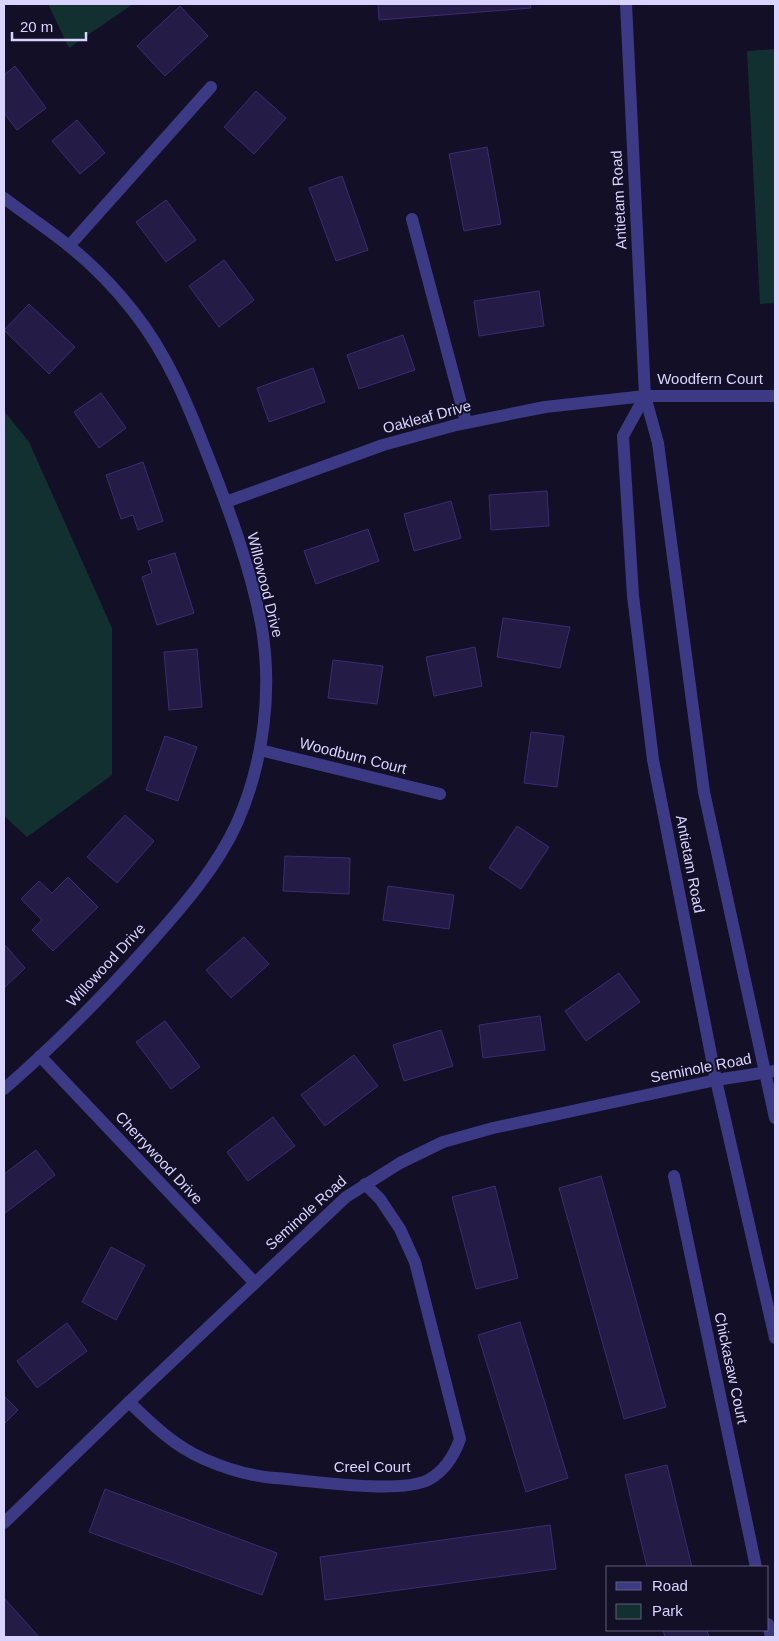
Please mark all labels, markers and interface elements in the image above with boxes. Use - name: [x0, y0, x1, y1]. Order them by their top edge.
- scale bar: [12, 10, 86, 42]
- text: 20 m: [20, 18, 53, 35]
- street label: Antietam Road: [607, 150, 630, 250]
- street label: Woodfern Court: [657, 370, 764, 387]
- street label: Oakleaf Drive: [381, 397, 473, 436]
- street label: Willowood Drive: [244, 531, 287, 639]
- street label: Woodburn Court: [298, 734, 409, 777]
- street label: Antietam Road: [673, 814, 708, 914]
- street label: Willowood Drive: [63, 920, 149, 1010]
- street label: Seminole Road: [649, 1049, 753, 1086]
- street label: Cherrywood Drive: [112, 1108, 207, 1207]
- street label: Seminole Road: [262, 1172, 349, 1253]
- street label: Chickasaw Court: [711, 1311, 752, 1426]
- street label: Creel Court: [334, 1458, 411, 1475]
- legend: [606, 1566, 769, 1631]
- text: Road: [652, 1577, 688, 1594]
- text: Park: [652, 1602, 683, 1619]

